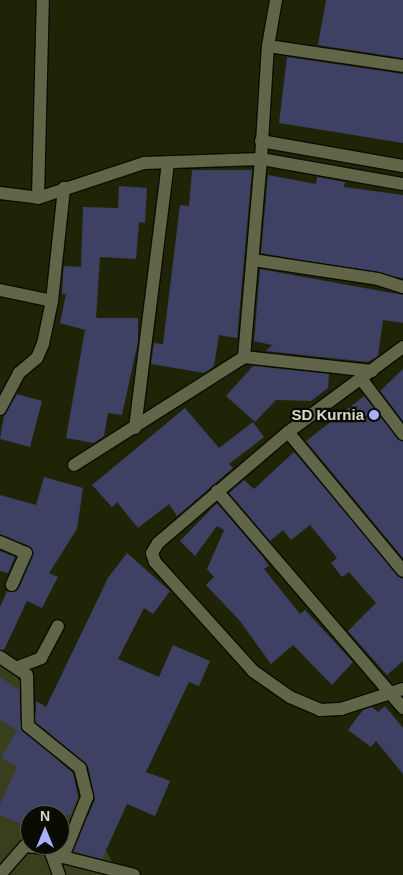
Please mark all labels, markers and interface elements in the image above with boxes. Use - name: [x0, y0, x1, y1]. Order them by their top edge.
- place label: SD Kurnia: [291, 406, 364, 424]
- marker: SD Kurnia: [368, 409, 380, 421]
- north arrow: [20, 805, 70, 855]
- text: N: [40, 808, 50, 824]

